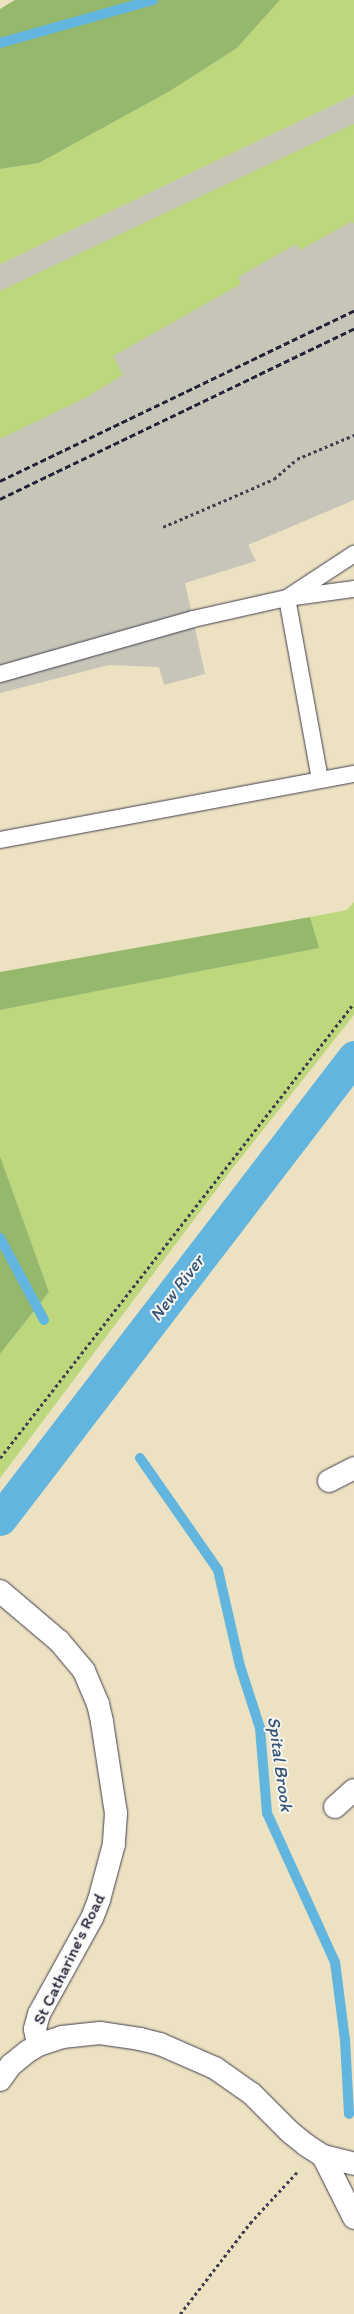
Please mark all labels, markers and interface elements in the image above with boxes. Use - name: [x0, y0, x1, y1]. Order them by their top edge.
- water label: New River: [145, 1251, 209, 1325]
- water label: Spital Brook: [263, 1715, 297, 1813]
- street label: St Catharine's Road: [29, 1890, 109, 2028]

